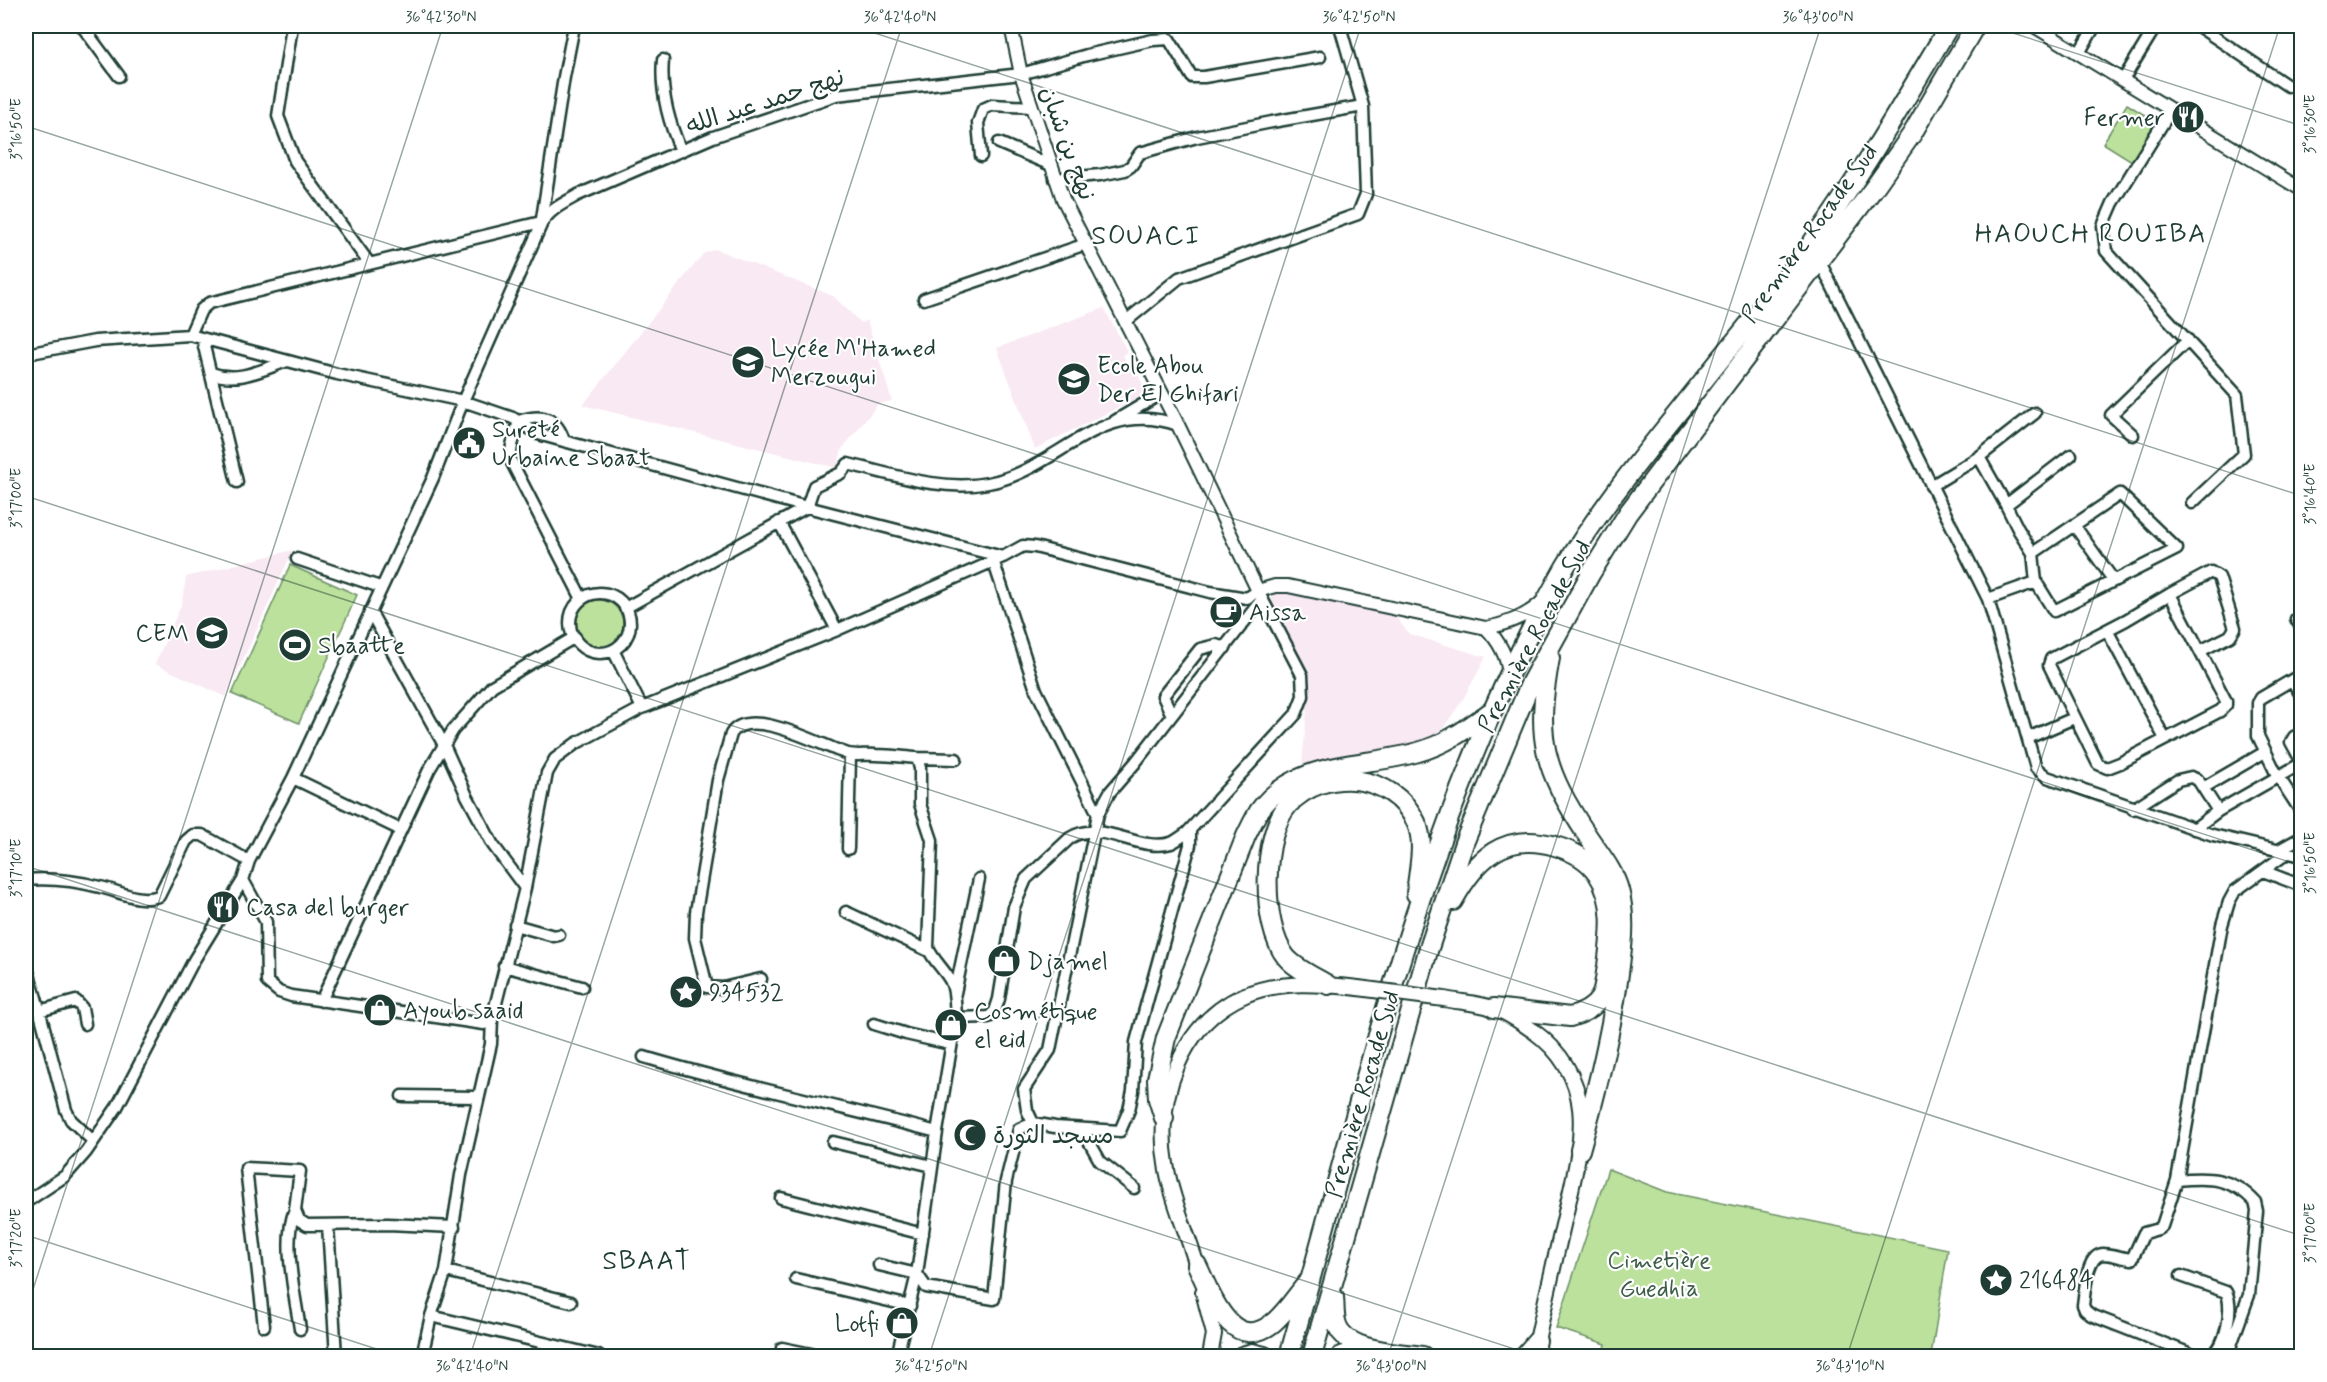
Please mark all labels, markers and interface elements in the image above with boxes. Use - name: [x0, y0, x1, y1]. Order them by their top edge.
- text: 36°42'30"N: [406, 8, 476, 28]
- text: 36°42'40"N: [864, 8, 936, 28]
- text: 36°42'50"N: [1322, 8, 1396, 28]
- text: 36°43'00"N: [1783, 8, 1853, 28]
- street label: نهج حمد عبد الله: [682, 62, 849, 143]
- street label: نهج بن شبان: [1032, 82, 1102, 205]
- text: 3°16'30"E: [2301, 94, 2321, 154]
- text: 3°16'50"E: [7, 98, 27, 160]
- restaurant icon: Fermer: [2170, 99, 2206, 135]
- place label: Fermer: [2084, 103, 2165, 134]
- street label: Première Rocade Sud: [1735, 138, 1886, 330]
- district label: HAOUCH ROUIBA: [1975, 217, 2207, 252]
- district label: SOUACI: [1091, 219, 1201, 254]
- place label: Lycée M'Hamed Merzougui: [771, 334, 936, 393]
- school or university icon: Lycée M'Hamed Merzougui: [730, 344, 766, 380]
- place label: Ecole Abou Der El Ghifari: [1097, 351, 1239, 410]
- school or university icon: Ecole Abou Der El Ghifari: [1056, 361, 1092, 397]
- place label: Sureté Urbaine Sbaat: [492, 415, 650, 474]
- public building icon: Sureté Urbaine Sbaat: [451, 425, 487, 461]
- text: 3°16'40"E: [2301, 463, 2321, 525]
- text: 3°17'00"E: [7, 468, 27, 528]
- street label: Première Rocade Sud: [1471, 535, 1599, 738]
- cafe icon: Aissa: [1208, 594, 1244, 630]
- place label: Aissa: [1249, 598, 1307, 629]
- school or university icon: CEM: [194, 615, 230, 651]
- place label: CEM: [136, 619, 189, 650]
- sports icon: Sbaatte: [277, 627, 313, 663]
- place label: Sbaatte: [318, 631, 405, 662]
- text: 3°16'50"E: [2301, 832, 2321, 894]
- text: 3°17'10"E: [7, 838, 27, 897]
- restaurant icon: Casa del burger: [205, 889, 241, 925]
- place label: Casa del burger: [246, 893, 409, 924]
- shop icon: Djamel: [986, 943, 1022, 979]
- place label: Djamel: [1027, 947, 1108, 978]
- place icon: 934532: [668, 974, 704, 1010]
- place label: 934532: [709, 978, 784, 1009]
- street label: Première Rocade Sud: [1319, 987, 1408, 1202]
- shop icon: Ayoub saaid: [362, 992, 398, 1028]
- place label: Ayoub saaid: [403, 996, 524, 1027]
- place label: Cosmétique el eid: [974, 997, 1098, 1056]
- shop icon: Cosmétique el eid: [933, 1007, 969, 1043]
- mosque icon: مسجد الثورة: [952, 1117, 988, 1153]
- place label: مسجد الثورة: [993, 1121, 1113, 1152]
- text: 3°17'00"E: [2301, 1203, 2321, 1263]
- text: 3°17'20"E: [7, 1208, 27, 1268]
- district label: SBAAT: [602, 1244, 692, 1279]
- park label: Cimetière Guedhia: [1607, 1246, 1711, 1305]
- place icon: 216484: [1978, 1262, 2014, 1298]
- place label: 216484: [2019, 1266, 2094, 1297]
- shop icon: Lotfi: [884, 1305, 920, 1341]
- place label: Lotfi: [835, 1309, 879, 1340]
- text: 36°42'40"N: [436, 1357, 508, 1377]
- text: 36°42'50"N: [894, 1357, 968, 1377]
- text: 36°43'00"N: [1356, 1357, 1426, 1377]
- text: 36°43'10"N: [1815, 1357, 1885, 1377]

